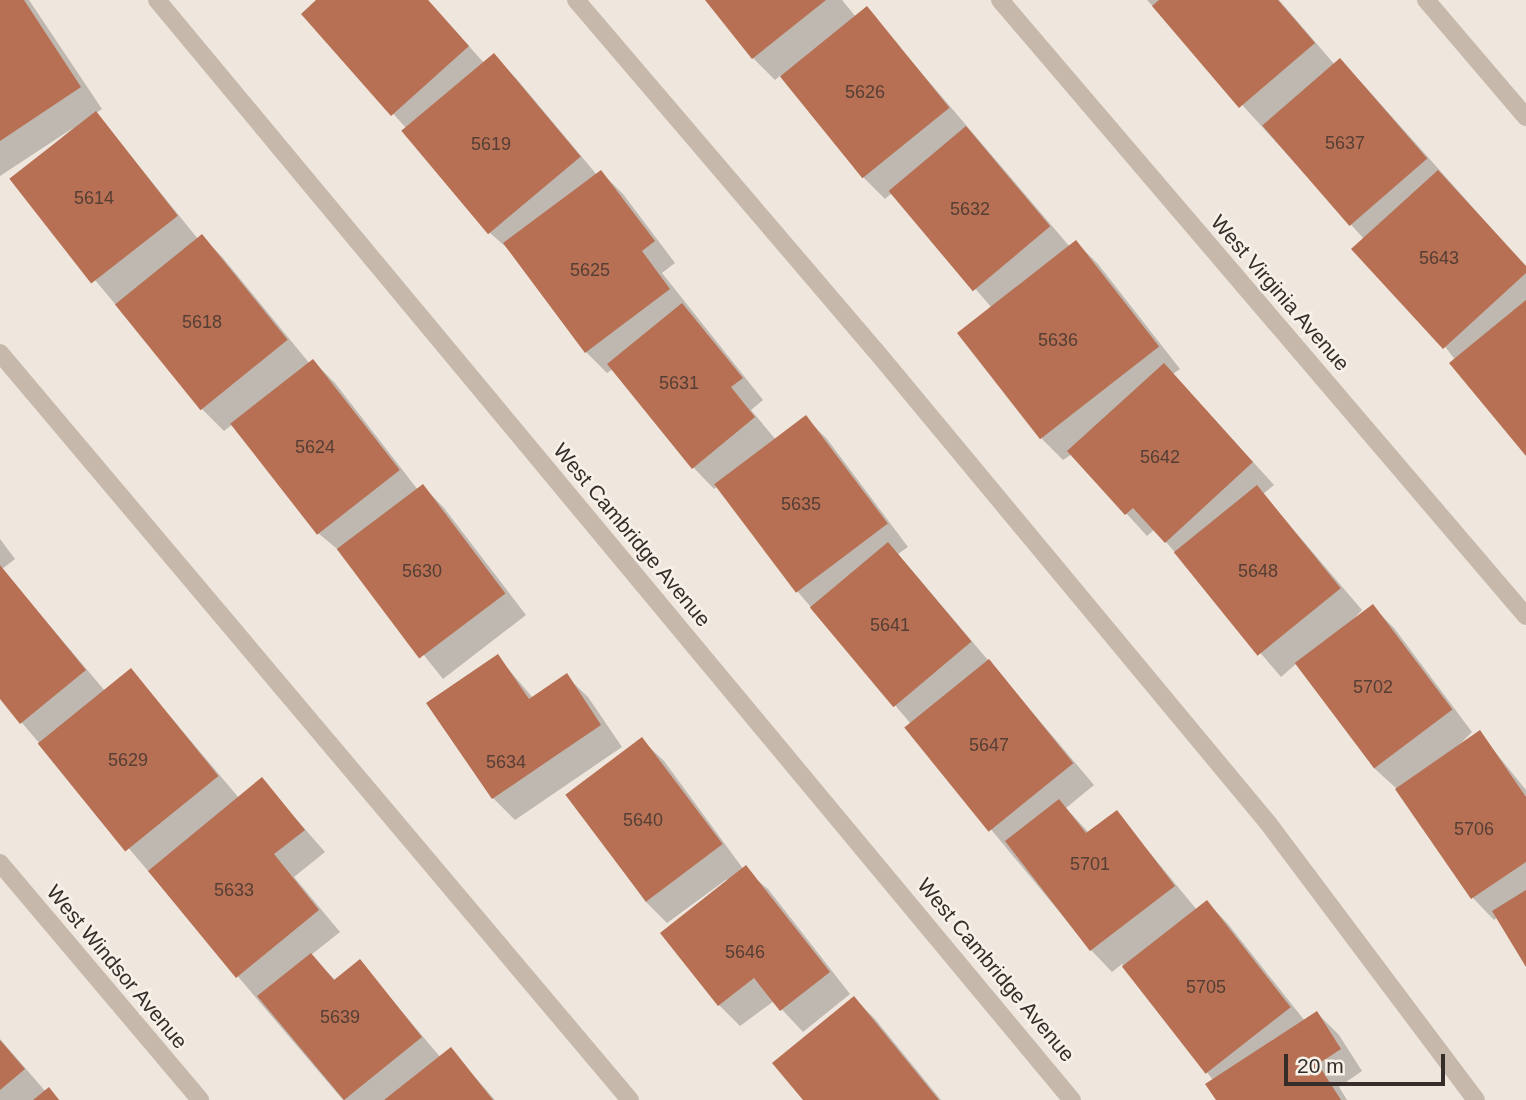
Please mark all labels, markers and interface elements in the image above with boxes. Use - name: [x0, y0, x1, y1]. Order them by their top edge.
- house number: 5626: [845, 81, 885, 103]
- house number: 5637: [1325, 132, 1365, 154]
- house number: 5619: [471, 133, 511, 155]
- house number: 5614: [74, 187, 114, 209]
- house number: 5632: [950, 198, 990, 220]
- street label: West Virginia Avenue: [1205, 209, 1355, 377]
- house number: 5643: [1419, 247, 1459, 269]
- house number: 5625: [570, 259, 610, 281]
- house number: 5618: [182, 311, 222, 333]
- house number: 5636: [1038, 329, 1078, 351]
- house number: 5631: [659, 372, 699, 394]
- house number: 5624: [295, 436, 335, 458]
- street label: West Cambridge Avenue: [548, 438, 716, 632]
- house number: 5642: [1140, 446, 1180, 468]
- house number: 5635: [781, 493, 821, 515]
- house number: 5630: [402, 560, 442, 582]
- house number: 5648: [1238, 560, 1278, 582]
- house number: 5641: [870, 614, 910, 636]
- house number: 5702: [1353, 676, 1393, 698]
- house number: 5647: [969, 734, 1009, 756]
- house number: 5629: [108, 749, 148, 771]
- house number: 5634: [486, 751, 526, 773]
- house number: 5640: [623, 809, 663, 831]
- house number: 5706: [1454, 818, 1494, 840]
- house number: 5701: [1070, 853, 1110, 875]
- street label: West Cambridge Avenue: [912, 873, 1080, 1067]
- house number: 5633: [214, 879, 254, 901]
- street label: West Windsor Avenue: [41, 880, 193, 1054]
- house number: 5646: [725, 941, 765, 963]
- house number: 5705: [1186, 976, 1226, 998]
- house number: 5639: [320, 1006, 360, 1028]
- scale bar: [1288, 1040, 1449, 1084]
- text: 20 m: [1297, 1054, 1344, 1077]

